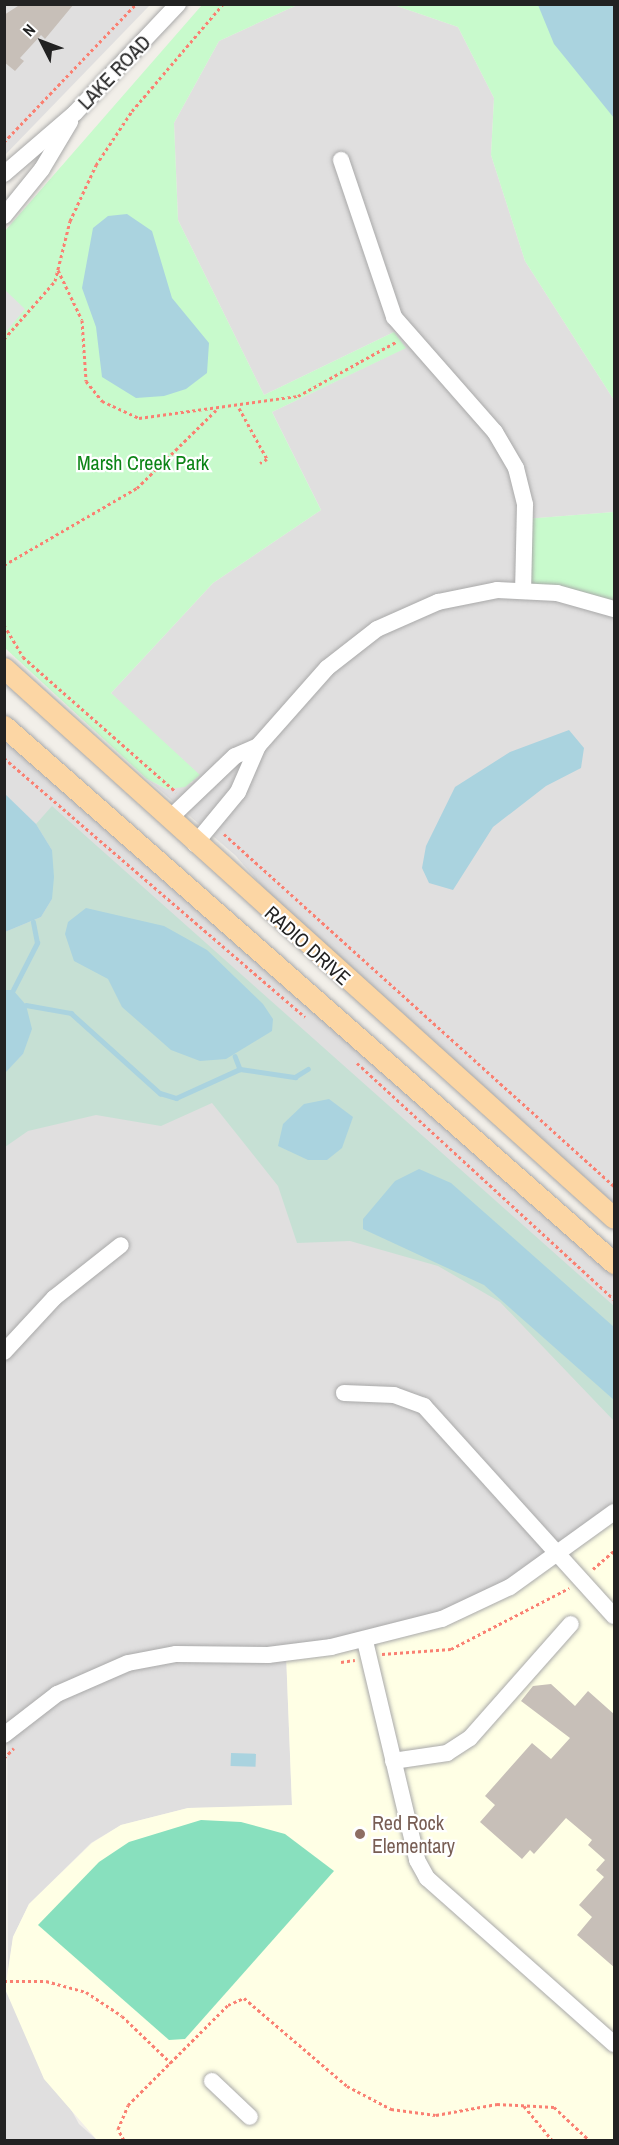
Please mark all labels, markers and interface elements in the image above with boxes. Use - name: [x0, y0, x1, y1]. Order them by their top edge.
- north arrow: [12, 12, 72, 72]
- text: N: [17, 19, 40, 41]
- street label: LAKE ROAD: [73, 30, 155, 114]
- park label: Marsh Creek Park: [77, 450, 209, 474]
- street label: RADIO DRIVE: [260, 900, 356, 990]
- place label: Red Rock Elementary: [372, 1810, 455, 1857]
- marker: Red Rock Elementary: [353, 1827, 367, 1841]

